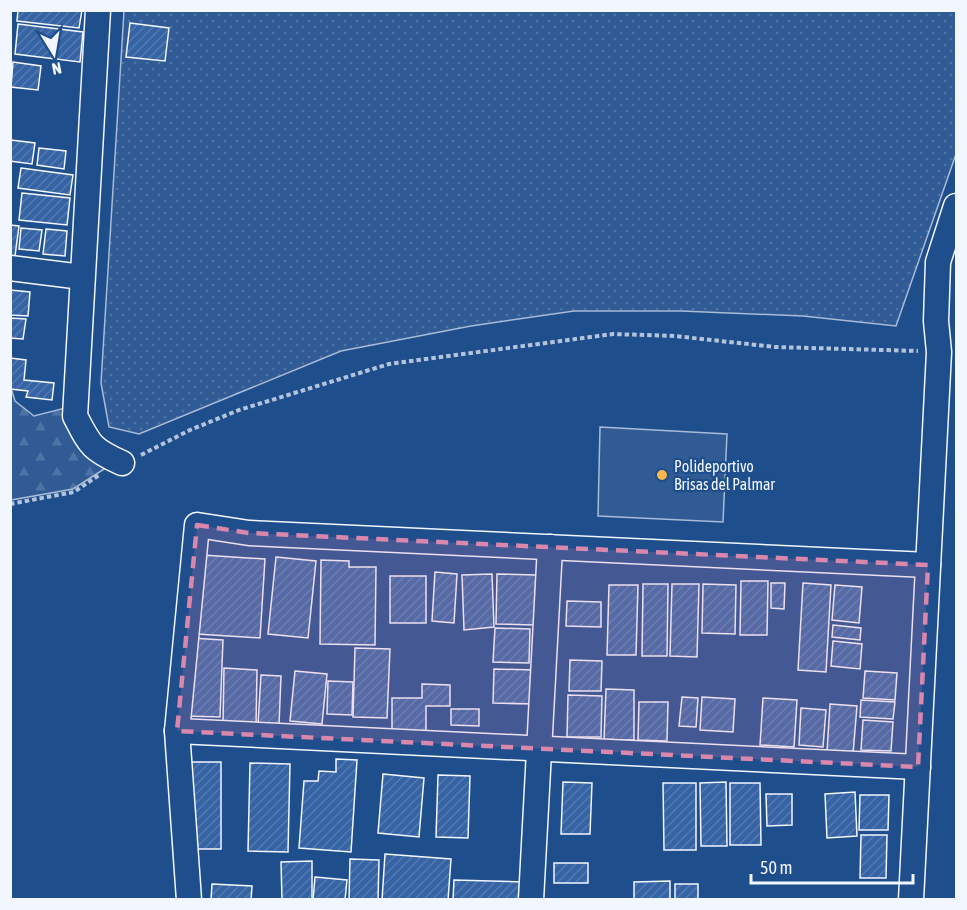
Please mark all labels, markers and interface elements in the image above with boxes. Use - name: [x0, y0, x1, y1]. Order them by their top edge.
- north arrow: [24, 24, 84, 84]
- text: N: [51, 59, 63, 78]
- place label: Polideportivo Brisas del Palmar: [674, 457, 775, 493]
- marker: Polideportivo Brisas del Palmar: [655, 468, 669, 482]
- scale bar: [751, 847, 913, 885]
- text: 50 m: [760, 857, 792, 878]

